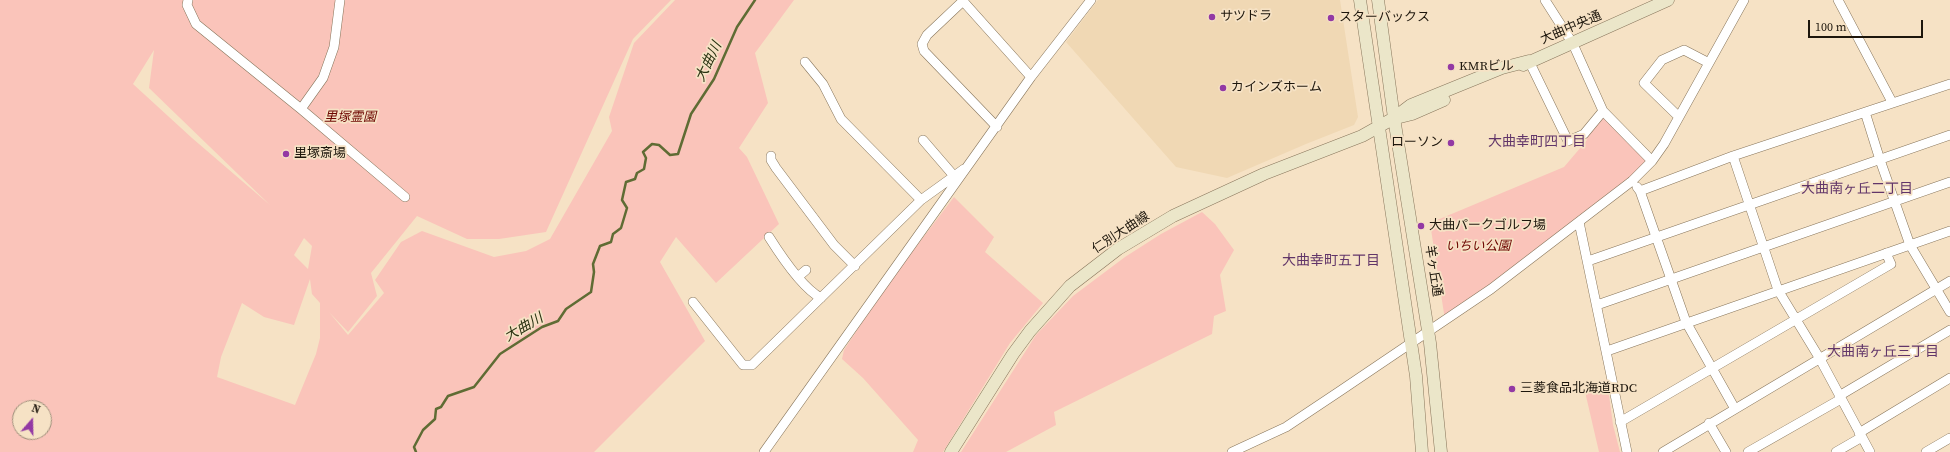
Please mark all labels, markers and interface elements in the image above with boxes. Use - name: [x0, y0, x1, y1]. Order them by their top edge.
- street label: 大曲中央通: [1538, 8, 1604, 48]
- place label: サツドラ: [1220, 9, 1272, 25]
- place label: スターバックス: [1339, 10, 1430, 26]
- marker: サツドラ: [1207, 12, 1217, 22]
- scale bar: [1810, 12, 1925, 38]
- marker: スターバックス: [1326, 13, 1336, 23]
- text: 100 m: [1815, 19, 1847, 35]
- water label: 大曲川: [692, 39, 726, 85]
- place label: KMRビル: [1459, 59, 1514, 75]
- marker: KMRビル: [1446, 62, 1456, 72]
- place label: カインズホーム: [1231, 80, 1322, 96]
- marker: カインズホーム: [1218, 83, 1228, 93]
- park label: 里塚霊園: [324, 110, 376, 126]
- district label: 大曲幸町四丁目: [1488, 134, 1586, 150]
- place label: ローソン: [1391, 135, 1443, 151]
- marker: ローソン: [1446, 138, 1456, 148]
- place label: 里塚斎場: [294, 146, 346, 162]
- marker: 里塚斎場: [281, 149, 291, 159]
- district label: 大曲南ヶ丘二丁目: [1801, 181, 1913, 197]
- street label: 仁別大曲線: [1089, 209, 1153, 257]
- place label: 大曲パークゴルフ場: [1429, 218, 1546, 234]
- marker: 大曲パークゴルフ場: [1416, 221, 1426, 231]
- park label: いちい公園: [1446, 239, 1510, 255]
- street label: 羊ヶ丘通: [1421, 244, 1445, 298]
- district label: 大曲幸町五丁目: [1282, 253, 1380, 269]
- water label: 大曲川: [502, 310, 546, 346]
- district label: 大曲南ヶ丘三丁目: [1827, 344, 1939, 360]
- place label: 三菱食品北海道RDC: [1520, 381, 1637, 397]
- marker: 三菱食品北海道RDC: [1507, 384, 1517, 394]
- north arrow: [12, 400, 52, 440]
- text: N: [30, 401, 42, 418]

